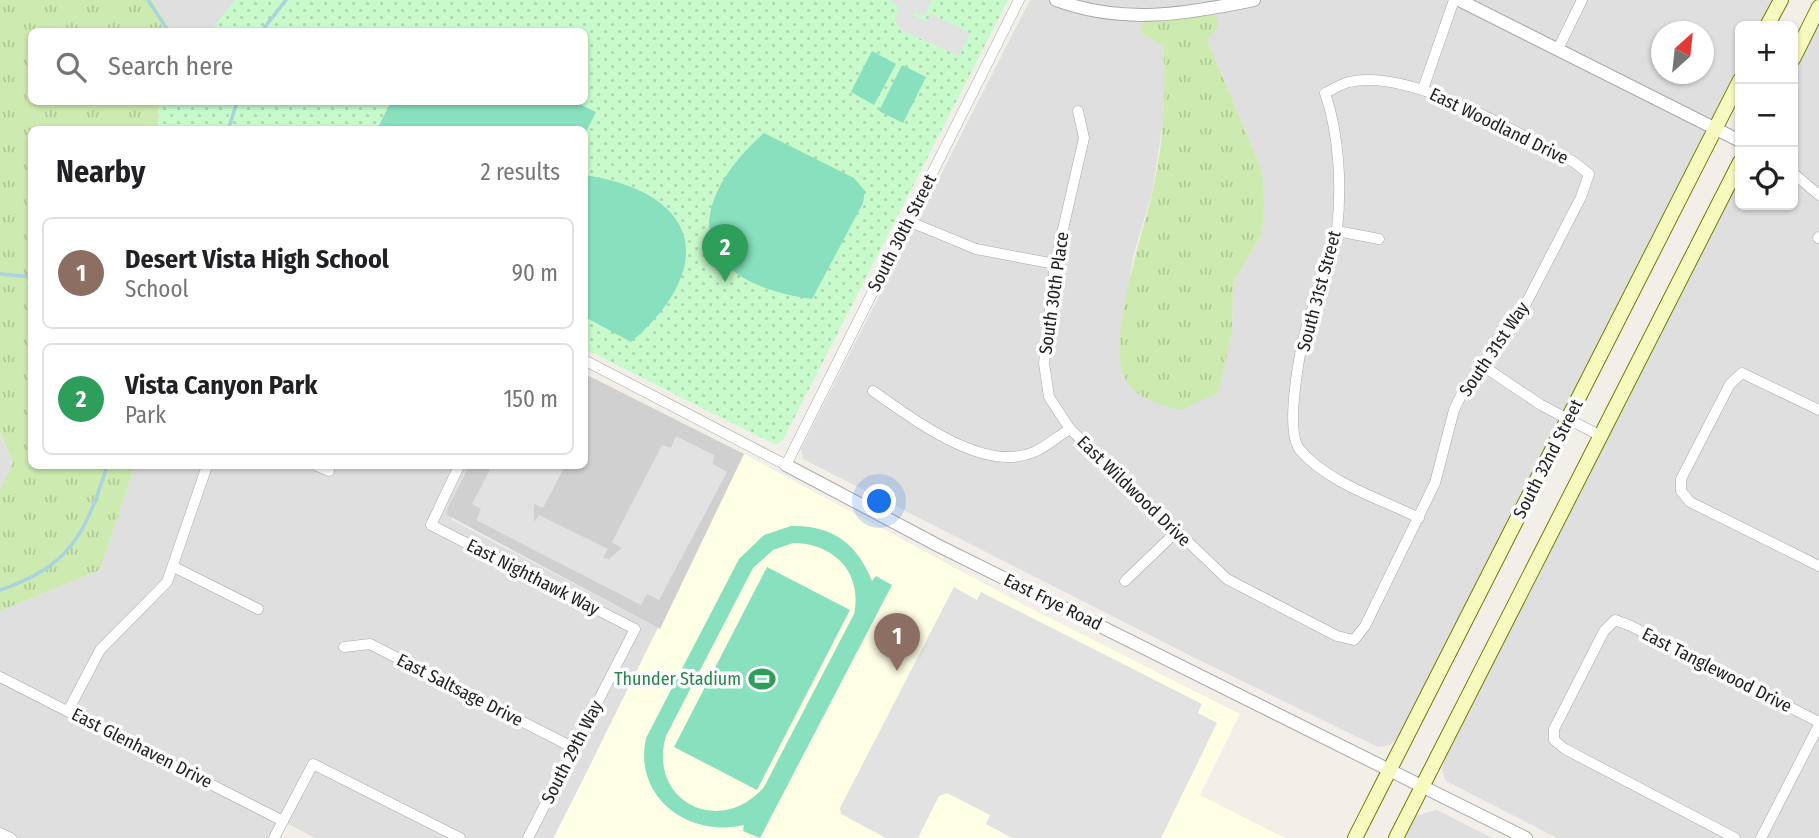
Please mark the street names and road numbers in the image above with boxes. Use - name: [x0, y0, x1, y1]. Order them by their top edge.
- street label: East Woodland Drive: [1426, 83, 1572, 169]
- street label: South 30th Street: [863, 171, 941, 295]
- street label: South 31st Street: [1292, 228, 1346, 354]
- street label: South 30th Place: [1035, 230, 1074, 356]
- street label: South 31st Way: [1454, 297, 1534, 401]
- street label: South 32nd Street: [1508, 396, 1588, 522]
- street label: East Wildwood Drive: [1072, 431, 1196, 551]
- street label: East Nighthawk Way: [463, 534, 603, 620]
- street label: East Frye Road: [1000, 569, 1106, 635]
- street label: East Tanglewood Drive: [1638, 623, 1796, 717]
- street label: East Saltsage Drive: [393, 649, 527, 731]
- street label: South 29th Way: [537, 697, 607, 807]
- street label: East Glenhaven Drive: [68, 703, 216, 793]

